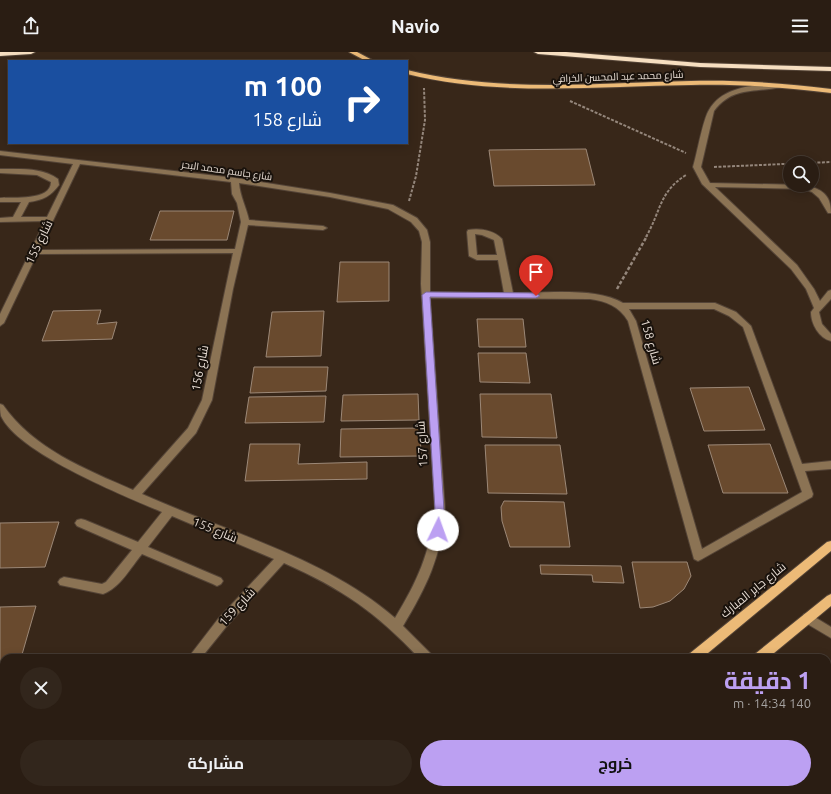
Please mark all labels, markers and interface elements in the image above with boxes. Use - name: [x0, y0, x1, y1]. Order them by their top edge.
- icon: share: [20, 15, 42, 37]
- icon: menu: [789, 15, 811, 37]
- text: Navio: [391, 16, 440, 36]
- street label: شارع محمد عبد المحسن الخرافي: [552, 69, 684, 86]
- text: 100 m: [244, 70, 322, 101]
- icon: right: [336, 76, 388, 128]
- text: شارع 158: [253, 109, 322, 129]
- map controls: [783, 156, 819, 192]
- button: search: [783, 156, 819, 192]
- street label: شارع جاسم محمد البحر: [180, 159, 273, 184]
- street label: شارع 155: [23, 218, 56, 266]
- pin: [519, 255, 553, 296]
- icon: arrive: [525, 261, 547, 283]
- street label: شارع 158: [637, 318, 664, 367]
- street label: شارع 156: [189, 344, 212, 392]
- street label: شارع 157: [413, 420, 432, 468]
- position arrow: [417, 509, 459, 551]
- street label: شارع 155: [191, 515, 239, 546]
- street label: شارع جابر المبارك: [718, 559, 789, 621]
- street label: شارع 159: [216, 585, 259, 629]
- button: close: [20, 667, 62, 709]
- text: 1 دقيقة: [724, 667, 811, 694]
- text: 140 m · 14:34: [733, 696, 811, 710]
- button: مشاركة: [20, 740, 412, 786]
- button: خروج: [420, 740, 811, 786]

